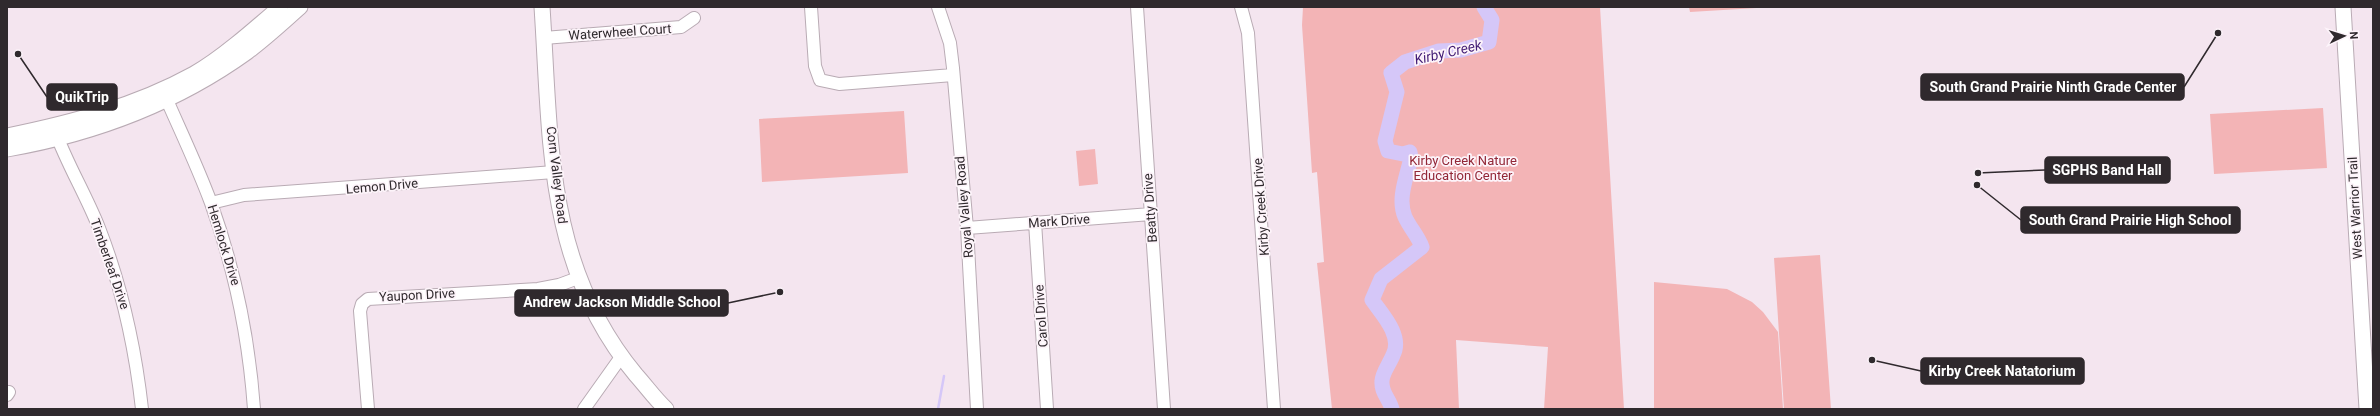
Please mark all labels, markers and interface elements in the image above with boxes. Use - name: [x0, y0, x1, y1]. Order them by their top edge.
- north arrow: [2324, 16, 2364, 56]
- street label: Waterwheel Court: [568, 21, 672, 43]
- text: N: [2347, 31, 2360, 40]
- water label: Kirby Creek: [1413, 36, 1484, 67]
- callout: South Grand Prairie Ninth Grade Center: [1921, 74, 2184, 100]
- text: South Grand Prairie Ninth Grade Center: [1930, 79, 2176, 95]
- callout: QuikTrip: [47, 84, 117, 110]
- text: QuikTrip: [55, 89, 109, 105]
- street label: Corn Valley Road: [544, 125, 570, 225]
- park label: Kirby Creek Nature Education Center: [1409, 153, 1517, 183]
- street label: Royal Valley Road: [952, 155, 976, 259]
- street label: West Warrior Trail: [2345, 156, 2365, 260]
- callout: SGPHS Band Hall: [2045, 157, 2170, 183]
- street label: Kirby Creek Drive: [1250, 158, 1272, 256]
- text: SGPHS Band Hall: [2052, 162, 2162, 178]
- street label: Beatty Drive: [1140, 173, 1160, 243]
- street label: Lemon Drive: [345, 175, 419, 197]
- street label: Hemlock Drive: [205, 203, 243, 287]
- callout: South Grand Prairie High School: [2021, 207, 2240, 233]
- street label: Mark Drive: [1028, 211, 1090, 231]
- text: South Grand Prairie High School: [2029, 212, 2231, 228]
- street label: Timberleaf Drive: [87, 217, 133, 311]
- street label: Carol Drive: [1031, 284, 1051, 348]
- street label: Yaupon Drive: [379, 286, 455, 304]
- callout: Andrew Jackson Middle School: [515, 290, 728, 316]
- text: Andrew Jackson Middle School: [523, 294, 721, 310]
- callout: Kirby Creek Natatorium: [1921, 358, 2084, 384]
- text: Kirby Creek Natatorium: [1928, 363, 2076, 379]

